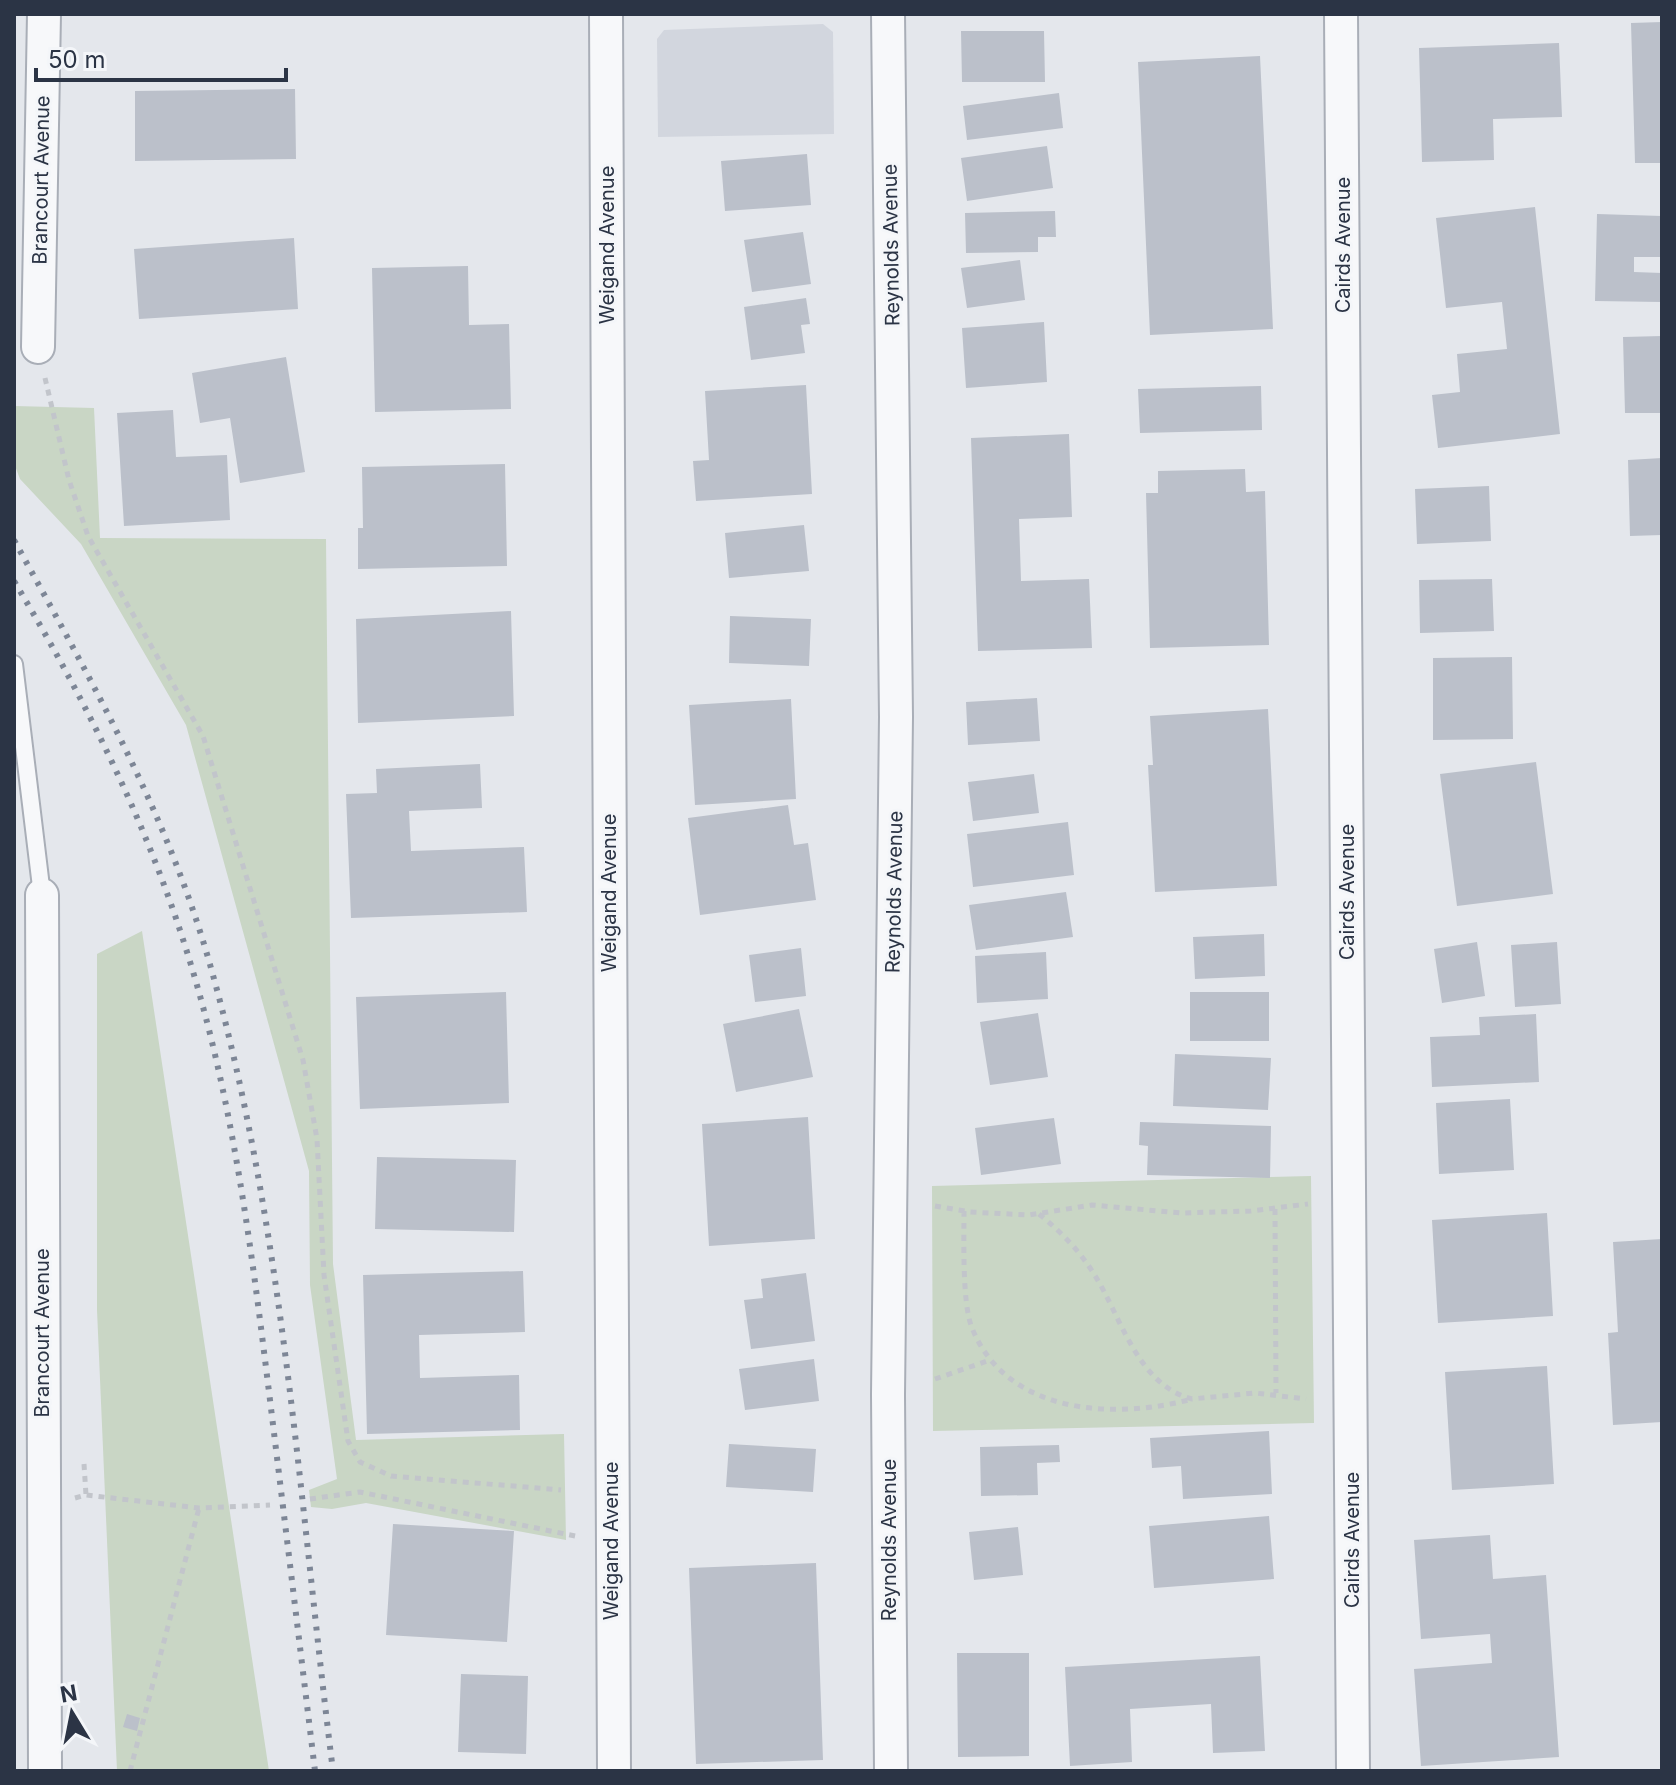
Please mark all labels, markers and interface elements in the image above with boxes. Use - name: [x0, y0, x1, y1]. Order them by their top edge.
- scale bar: [36, 32, 286, 82]
- text: 50 m: [48, 45, 106, 74]
- street label: Brancourt Avenue: [28, 95, 54, 265]
- street label: Reynolds Avenue: [878, 164, 904, 326]
- street label: Weigand Avenue: [595, 166, 619, 324]
- street label: Cairds Avenue: [1331, 177, 1355, 313]
- street label: Reynolds Avenue: [881, 811, 907, 973]
- street label: Weigand Avenue: [597, 814, 621, 972]
- street label: Cairds Avenue: [1335, 824, 1359, 960]
- street label: Brancourt Avenue: [30, 1248, 54, 1418]
- street label: Reynolds Avenue: [877, 1459, 901, 1621]
- street label: Weigand Avenue: [599, 1462, 623, 1620]
- street label: Cairds Avenue: [1340, 1472, 1364, 1608]
- north arrow: [32, 1673, 112, 1753]
- text: N: [58, 1679, 79, 1708]

